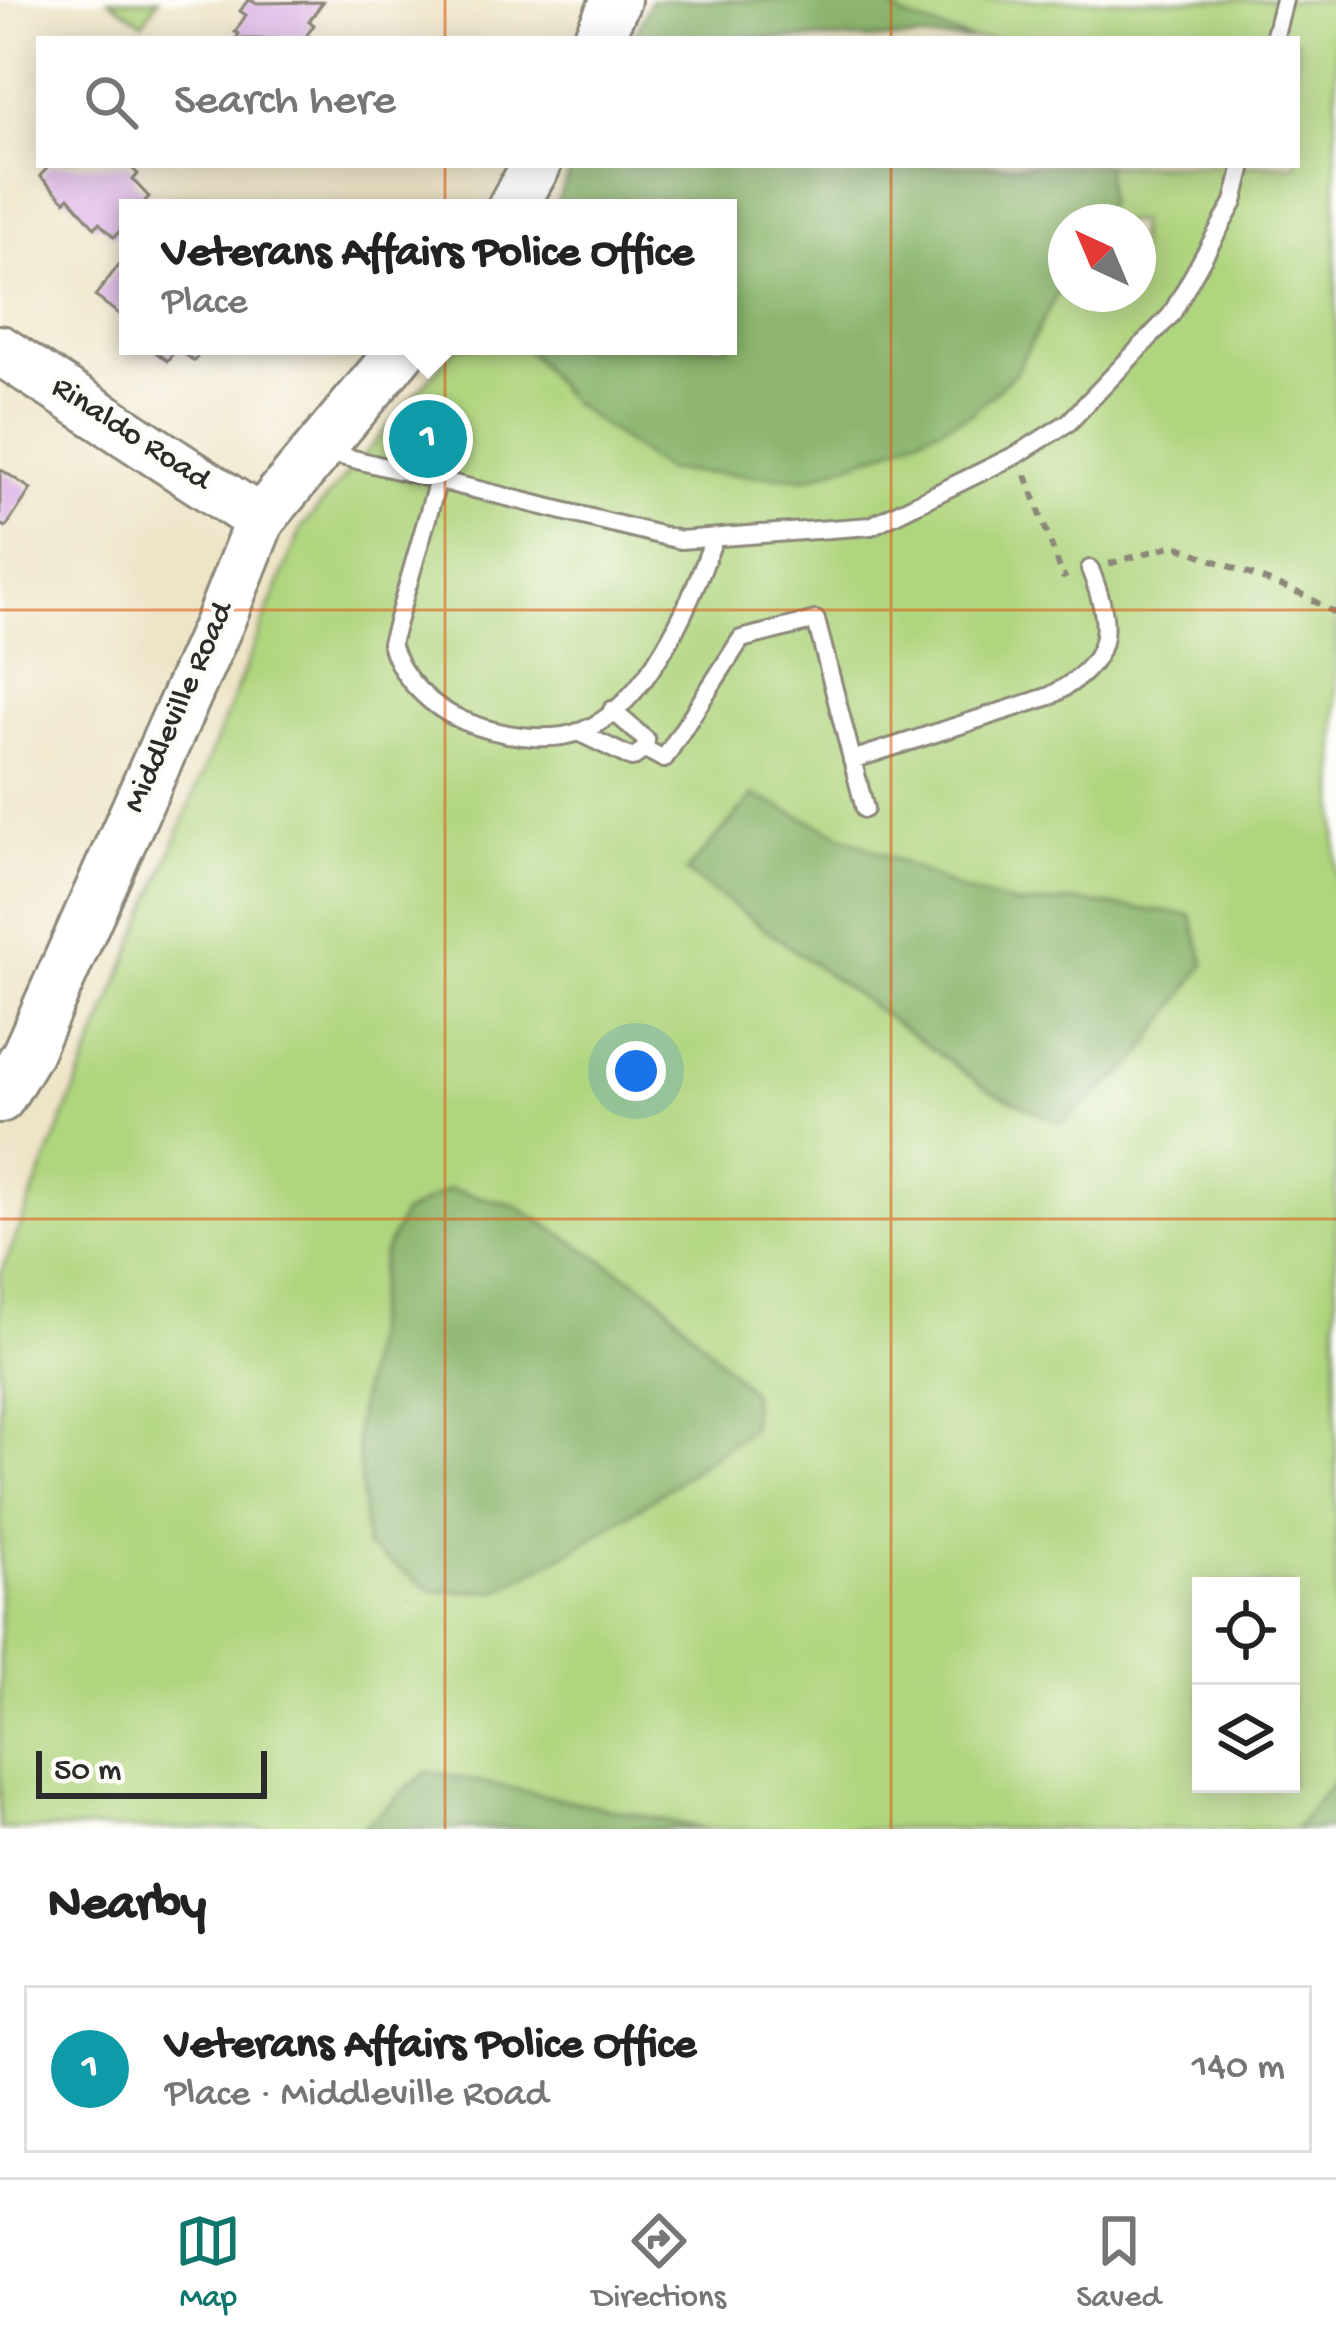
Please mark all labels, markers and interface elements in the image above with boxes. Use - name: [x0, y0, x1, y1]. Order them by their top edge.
- search box: [36, 36, 1300, 168]
- icon: search: [78, 69, 144, 135]
- text: Search here: [174, 76, 396, 129]
- popup: [119, 199, 737, 355]
- north arrow: [1048, 204, 1156, 312]
- text: Veterans Affairs Police Office: [162, 228, 694, 281]
- text: Place: [162, 281, 248, 327]
- street label: Rinaldo Road: [43, 369, 219, 502]
- pin: 1: [389, 394, 467, 484]
- street label: Middleville Road: [117, 595, 244, 819]
- your location: [606, 1041, 666, 1101]
- map controls: [1192, 1577, 1300, 1793]
- button: locate: [1192, 1577, 1300, 1685]
- button: layers: [1192, 1685, 1300, 1793]
- scale bar: [36, 1745, 267, 1798]
- text: 50 m: [54, 1753, 121, 1791]
- text: Nearby: [48, 1877, 206, 1937]
- text: Veterans Affairs Police Office: [165, 2020, 696, 2073]
- text: 1: [82, 2046, 98, 2092]
- text: 140 m: [1192, 2046, 1285, 2092]
- text: Place · Middleville Road: [165, 2073, 548, 2119]
- tab: Map: [175, 2208, 241, 2318]
- tab: Directions: [592, 2208, 726, 2318]
- tab: Saved: [1076, 2208, 1161, 2318]

